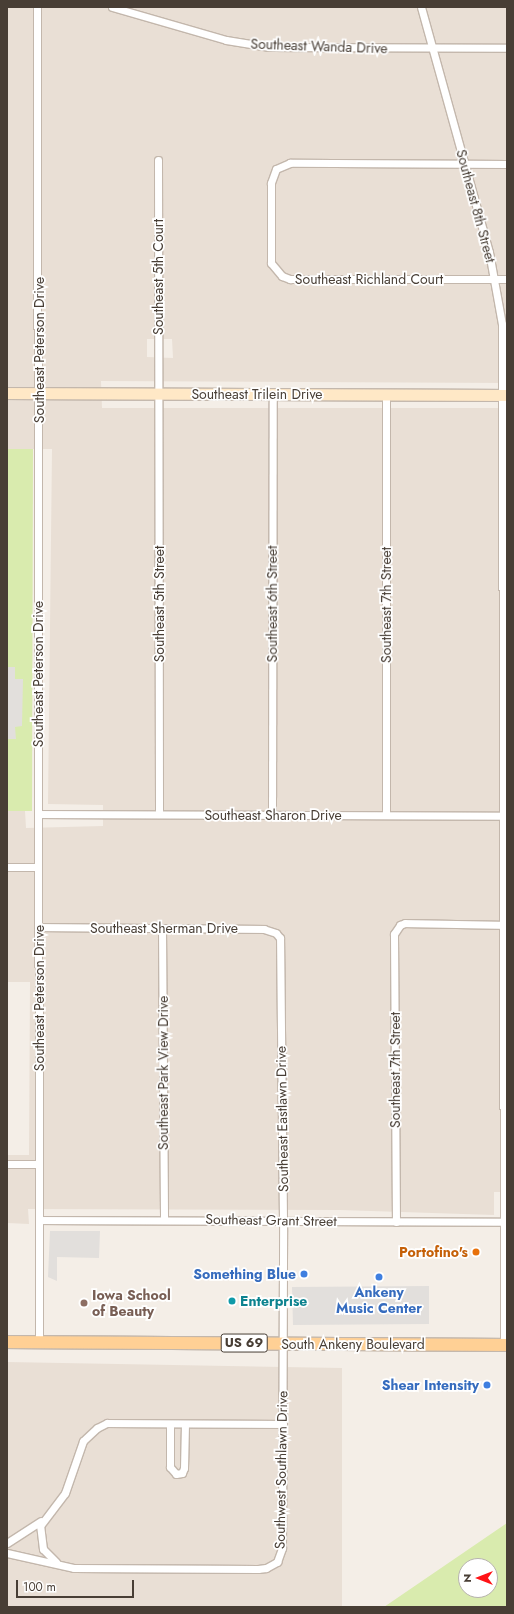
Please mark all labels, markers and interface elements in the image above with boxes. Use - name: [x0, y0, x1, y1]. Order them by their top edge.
- street label: Southeast Wanda Drive: [250, 35, 388, 57]
- street label: Southeast 8th Street: [453, 148, 499, 264]
- street label: Southeast 5th Court: [150, 219, 166, 335]
- street label: Southeast Richland Court: [295, 271, 443, 287]
- street label: Southeast Peterson Drive: [31, 277, 47, 423]
- street label: Southeast Trilein Drive: [191, 386, 323, 402]
- street label: Southeast 5th Street: [151, 546, 167, 662]
- street label: Southeast 6th Street: [264, 546, 280, 662]
- street label: Southeast 7th Street: [378, 547, 394, 663]
- street label: Southeast Peterson Drive: [30, 601, 46, 747]
- street label: Southeast Sharon Drive: [204, 807, 342, 823]
- street label: Southeast Sherman Drive: [90, 920, 238, 936]
- street label: Southeast Peterson Drive: [31, 925, 47, 1071]
- street label: Southeast Park View Drive: [155, 996, 171, 1150]
- street label: Southeast 7th Street: [387, 1012, 403, 1128]
- street label: Southeast Eastlawn Drive: [272, 1046, 292, 1192]
- street label: Southeast Grant Street: [205, 1210, 337, 1230]
- place label: Portofino's: [399, 1244, 468, 1260]
- marker: Portofino's: [471, 1247, 481, 1257]
- place label: Something Blue: [193, 1266, 296, 1282]
- marker: Something Blue: [299, 1269, 309, 1279]
- marker: Ankeny Music Center: [374, 1272, 384, 1282]
- place label: Ankeny Music Center: [336, 1284, 422, 1316]
- place label: Iowa School of Beauty: [92, 1287, 171, 1320]
- place label: Enterprise: [240, 1293, 307, 1309]
- marker: Enterprise: [227, 1296, 237, 1306]
- marker: Iowa School of Beauty: [79, 1298, 89, 1308]
- road number: US 69: [220, 1332, 268, 1354]
- street label: South Ankeny Boulevard: [281, 1336, 425, 1352]
- place label: Shear Intensity: [382, 1377, 479, 1393]
- marker: Shear Intensity: [482, 1380, 492, 1390]
- street label: Southwest Southlawn Drive: [271, 1391, 291, 1549]
- north arrow: [458, 1558, 498, 1598]
- scale bar: [18, 1572, 136, 1598]
- text: N: [459, 1574, 475, 1582]
- text: 100 m: [23, 1578, 56, 1596]

